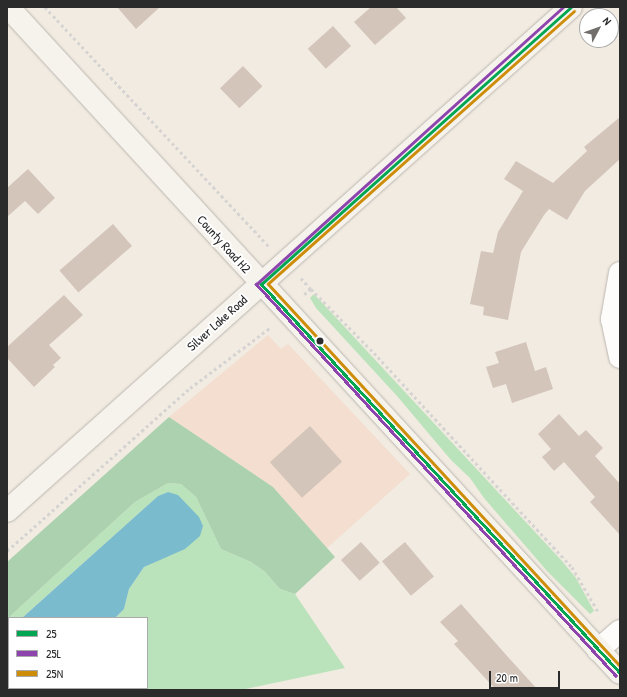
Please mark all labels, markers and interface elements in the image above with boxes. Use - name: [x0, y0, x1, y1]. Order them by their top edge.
- north arrow: [579, 8, 619, 48]
- text: N: [600, 14, 615, 28]
- street label: County Road H2: [194, 212, 254, 276]
- street label: Silver Lake Road: [184, 292, 250, 354]
- unlabelled marker: [315, 336, 325, 346]
- legend: [8, 617, 148, 689]
- text: 25: [46, 625, 57, 642]
- text: 25L: [46, 645, 61, 662]
- scale bar: [491, 663, 562, 689]
- text: 25N: [46, 665, 63, 682]
- text: 20 m: [496, 669, 518, 686]

